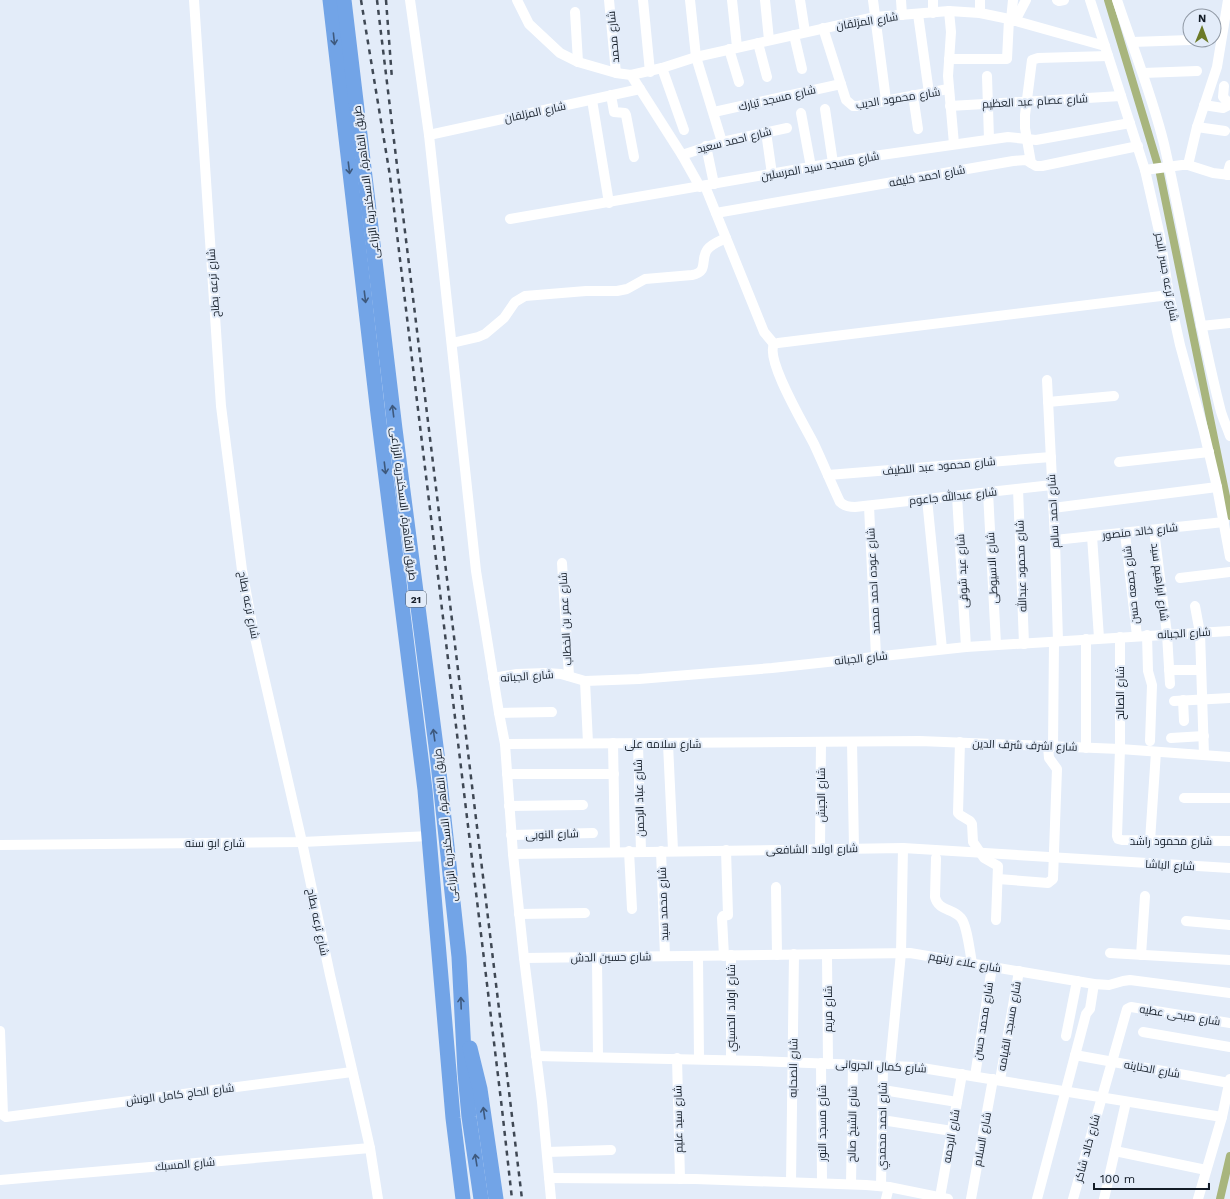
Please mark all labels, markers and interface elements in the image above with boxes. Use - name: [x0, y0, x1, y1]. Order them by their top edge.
- north arrow: [1182, 8, 1222, 48]
- street label: شارع محمد: [605, 10, 623, 63]
- street label: شارع المزلقان: [835, 10, 899, 34]
- text: N: [1198, 12, 1206, 25]
- one-way arrow: [330, 32, 338, 45]
- street label: شارع مسجد تبارك: [737, 83, 817, 115]
- street label: شارع محمود الديب: [855, 85, 941, 113]
- street label: شارع عصام عبد العظيم: [982, 92, 1088, 112]
- street label: شارع المزلقان: [503, 100, 567, 126]
- street label: طريق القاهرة, الاسكندرية الزراعى: [351, 105, 382, 259]
- street label: شارع احمد سعيد: [695, 125, 773, 157]
- street label: شارع مسجد سيد المرسلين: [760, 150, 880, 184]
- one-way arrow: [346, 161, 353, 174]
- street label: شارع احمد خليفه: [888, 163, 966, 191]
- street label: شارع ترعه جسر البحر: [1151, 231, 1181, 322]
- street label: شارع ترعه بطاح: [205, 248, 223, 318]
- one-way arrow: [361, 290, 368, 303]
- one-way arrow: [389, 405, 397, 418]
- street label: طريق القاهرة, الاسكندرية الزراعى: [388, 427, 419, 581]
- street label: شارع محمود عبد اللطيف: [882, 455, 996, 479]
- one-way arrow: [381, 461, 389, 474]
- street label: شارع احمد سالم: [1045, 474, 1063, 548]
- street label: شارع عبدالله جاعوم: [908, 483, 998, 509]
- street label: شارع محمود عبدالله: [1011, 520, 1031, 612]
- street label: شارع خالد منصور: [1101, 521, 1179, 543]
- street label: شارع عوده احمد محمد: [864, 527, 884, 635]
- street label: شارع الاسيوطى: [984, 532, 1002, 604]
- street label: شارع عيد شوقى: [954, 534, 972, 608]
- street label: شارع ابراهيم سيد: [1147, 542, 1171, 622]
- street label: شارع جمعه حسن: [1121, 545, 1143, 625]
- street label: شارع ترعه بطاح: [235, 570, 261, 640]
- street label: شارع عمر بن الخطاب: [557, 572, 575, 666]
- road number: 21: [406, 591, 426, 607]
- street label: شارع الجبانه: [1157, 626, 1211, 642]
- street label: شارع الجبانه: [834, 649, 888, 669]
- street label: شارع الصالح: [1114, 666, 1128, 720]
- street label: شارع الجبانه: [500, 668, 554, 686]
- one-way arrow: [430, 729, 438, 742]
- street label: شارع اشرف شرف الدين: [972, 737, 1078, 755]
- street label: شارع سلامه على: [625, 738, 701, 752]
- street label: طريق القاهرة, الاسكندرية الزراعى: [431, 748, 460, 902]
- street label: شارع عباد الرحمن: [632, 759, 648, 837]
- street label: شارع الجيش: [815, 768, 829, 822]
- street label: شارع النوبى: [525, 827, 579, 843]
- street label: شارع محمود راشد: [1130, 835, 1212, 849]
- street label: شارع ابو سنه: [185, 837, 245, 851]
- street label: شارع اولاد الشافعى: [766, 842, 858, 858]
- street label: شارع الباشا: [1145, 858, 1195, 874]
- street label: شارع محمد سيد: [656, 867, 672, 941]
- street label: شارع ترعه بطاح: [303, 887, 331, 957]
- street label: شارع حسين الدش: [571, 950, 651, 966]
- street label: شارع علاء زينهم: [928, 950, 1002, 976]
- street label: شارع اولاد الحسيني: [725, 964, 740, 1052]
- street label: شارع مسجد القيامه: [995, 980, 1025, 1072]
- street label: شارع محمد حسن: [971, 981, 997, 1061]
- street label: شارع مريم: [822, 986, 836, 1032]
- one-way arrow: [458, 997, 465, 1010]
- street label: شارع صبحى عطيه: [1138, 1003, 1221, 1029]
- street label: شارع الصحابه: [786, 1038, 802, 1098]
- street label: شارع كمال الجروانى: [835, 1058, 927, 1076]
- street label: شارع الحناينه: [1123, 1058, 1181, 1082]
- street label: شارع الحاج كامل الونش: [125, 1081, 235, 1109]
- street label: شارع احمد محمدي: [875, 1082, 892, 1170]
- street label: شارع سيد عليم: [671, 1085, 687, 1153]
- street label: شارع مسجد النور: [816, 1085, 830, 1162]
- street label: شارع الشيخ صالح: [845, 1086, 861, 1162]
- one-way arrow: [480, 1107, 488, 1120]
- street label: شارع الرحمه: [940, 1108, 964, 1164]
- street label: شارع السلام: [971, 1111, 995, 1167]
- street label: شارع خالد شاكر: [1072, 1113, 1104, 1185]
- one-way arrow: [472, 1154, 480, 1167]
- street label: شارع المسبك: [155, 1155, 216, 1175]
- scale bar: [1094, 1165, 1209, 1191]
- text: 100 m: [1100, 1172, 1135, 1186]

